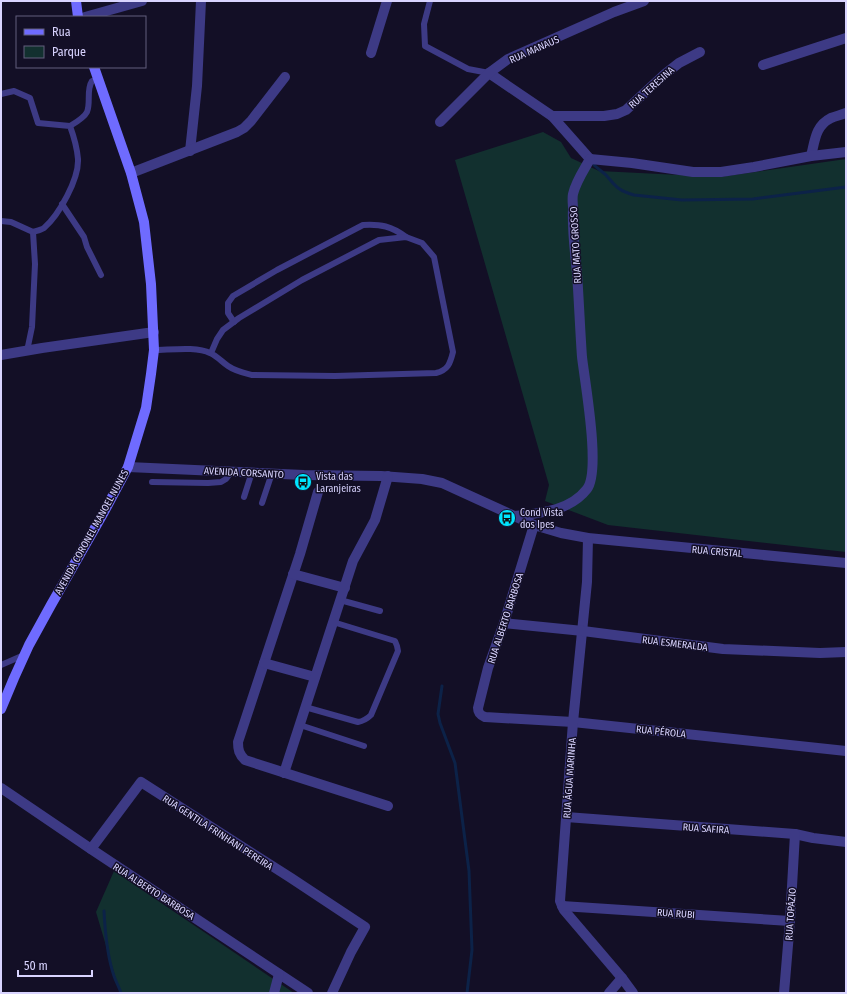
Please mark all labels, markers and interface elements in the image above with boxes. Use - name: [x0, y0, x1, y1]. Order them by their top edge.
- legend: [16, 16, 146, 68]
- text: Rua: [52, 25, 71, 39]
- street label: RUA MANAUS: [508, 34, 561, 66]
- text: Parque: [52, 45, 86, 59]
- street label: RUA TERESINA: [626, 64, 677, 111]
- street label: RUA MATO GROSSO: [568, 206, 584, 284]
- street label: AVENIDA CORSANTO: [204, 465, 284, 481]
- street label: AVENIDA CORONEL MANOEL NUNES: [52, 468, 131, 597]
- place label: Vista das Laranjeiras: [316, 471, 361, 495]
- bus stop icon: Vista das Laranjeiras: [293, 472, 313, 492]
- place label: Cond Vista dos Ipes: [520, 507, 563, 531]
- bus stop icon: Cond Vista dos Ipes: [497, 508, 517, 528]
- street label: RUA CRISTAL: [691, 544, 743, 560]
- street label: RUA ALBERTO BARBOSA: [486, 571, 527, 665]
- street label: RUA ESMERALDA: [641, 634, 709, 654]
- street label: RUA PÉROLA: [635, 721, 687, 741]
- street label: RUA ÁGUA MARINHA: [559, 736, 579, 819]
- street label: RUA GENTILA FRINHANI PEREIRA: [160, 793, 275, 873]
- street label: RUA SAFIRA: [682, 821, 730, 837]
- street label: RUA ALBERTO BARBOSA: [110, 861, 197, 923]
- street label: RUA TOPÁZIO: [781, 887, 799, 941]
- street label: RUA RUBI: [656, 907, 695, 921]
- scale bar: [18, 952, 92, 978]
- text: 50 m: [24, 959, 48, 973]

